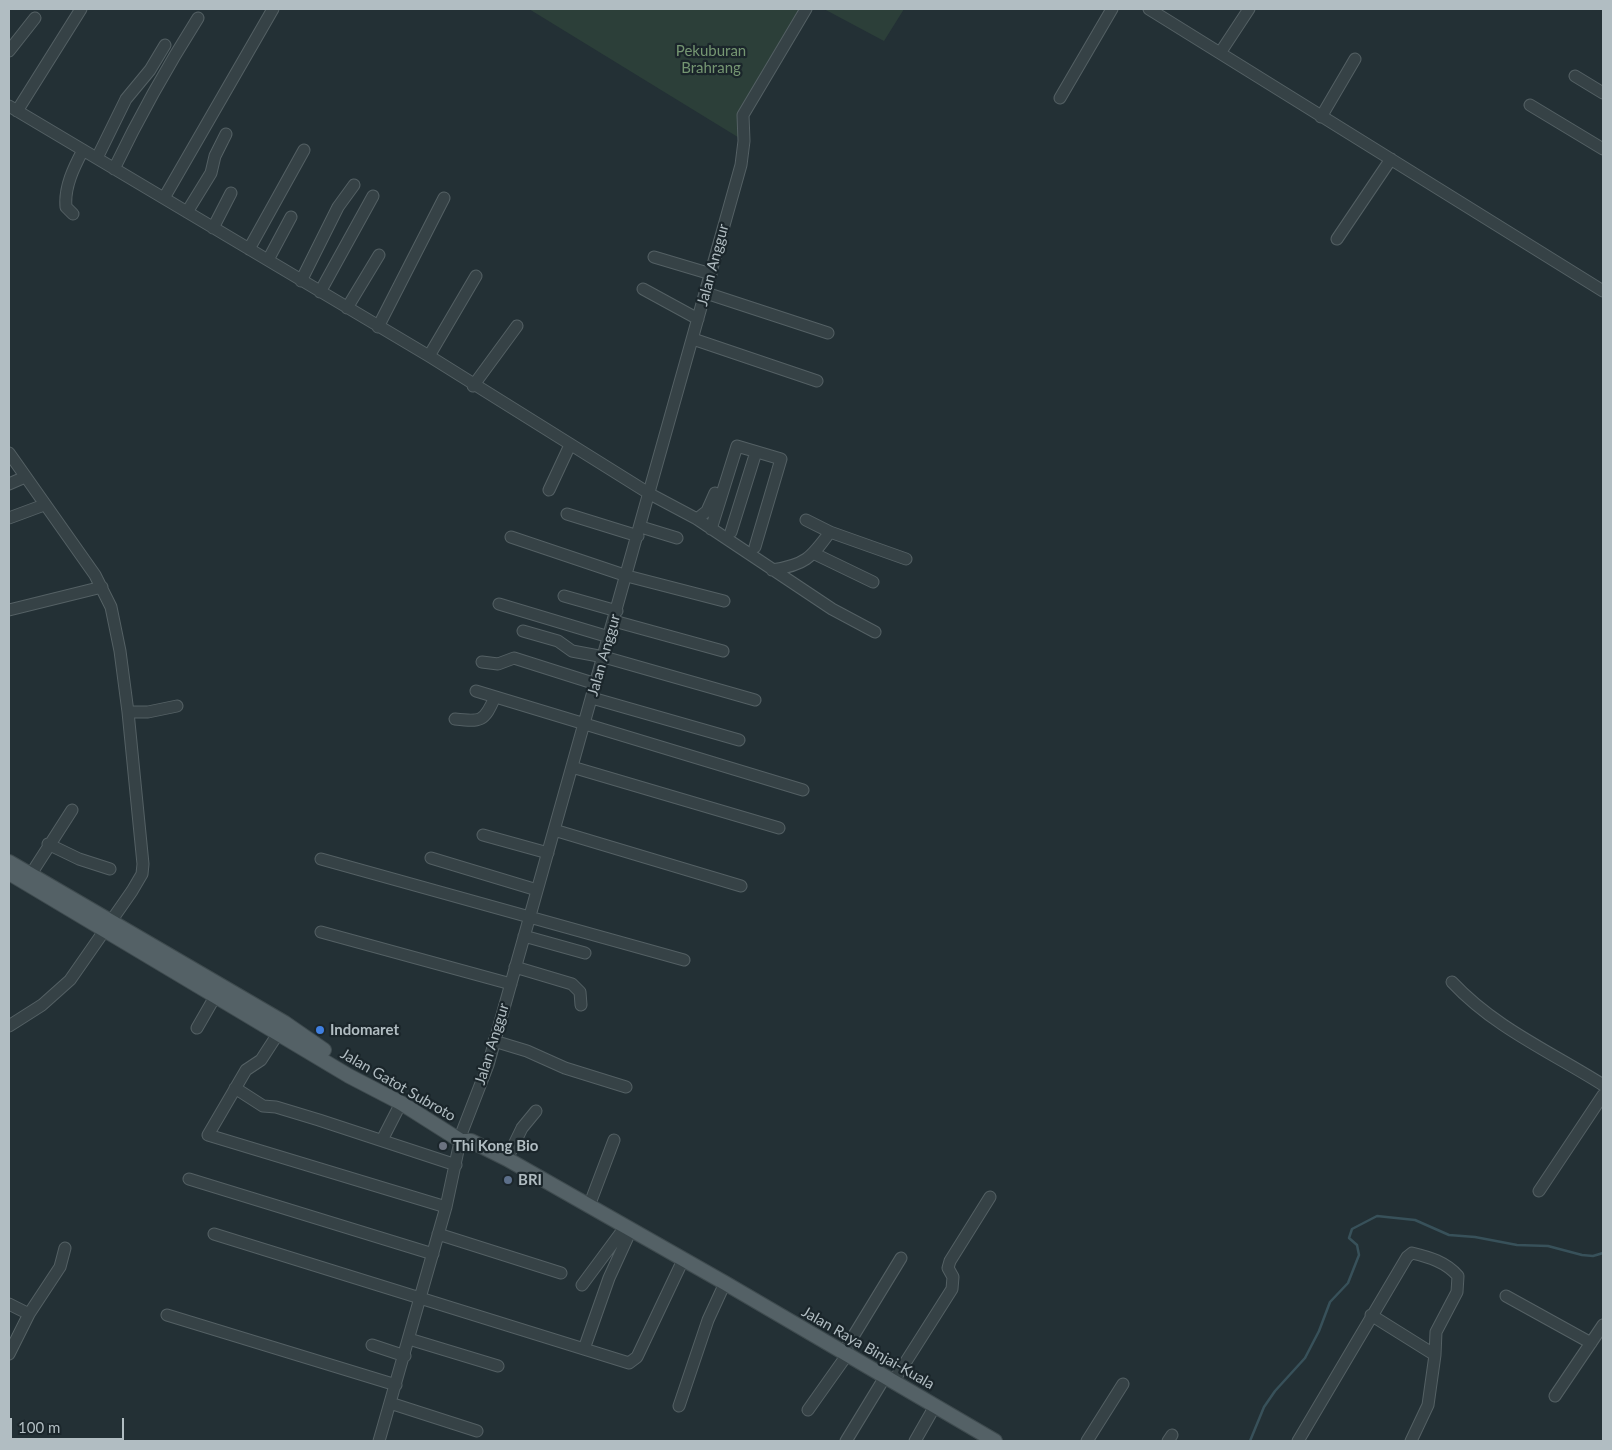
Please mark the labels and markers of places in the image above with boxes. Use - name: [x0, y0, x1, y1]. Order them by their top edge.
- place label: Indomaret: [330, 1021, 399, 1039]
- marker: Indomaret: [314, 1024, 326, 1036]
- place label: Thi Kong Bio: [453, 1137, 538, 1155]
- marker: Thi Kong Bio: [437, 1140, 449, 1152]
- place label: BRI: [518, 1171, 542, 1189]
- marker: BRI: [502, 1174, 514, 1186]

